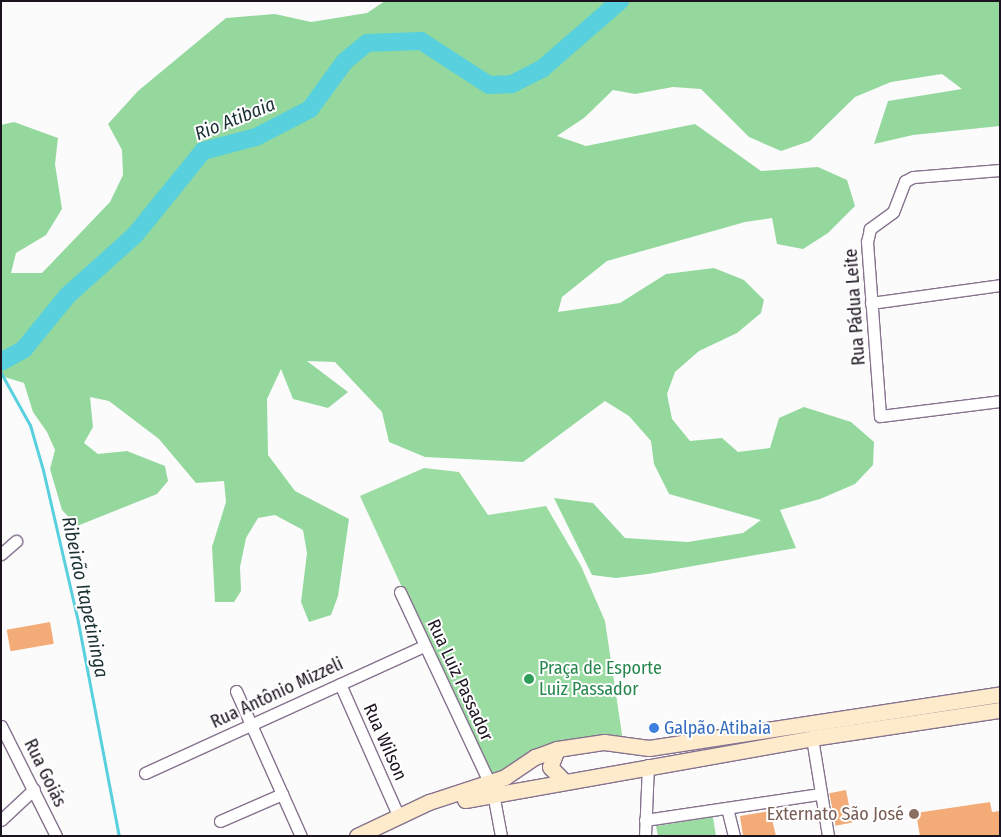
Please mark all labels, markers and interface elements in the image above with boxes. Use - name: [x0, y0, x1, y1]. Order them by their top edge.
- water label: Rio Atibaia: [191, 93, 279, 145]
- street label: Rua Pádua Leite: [840, 248, 870, 366]
- water label: Ribeirão Itapetininga: [57, 514, 113, 680]
- street label: Rua Luiz Passador: [422, 616, 498, 744]
- street label: Rua Antônio Mizzeli: [207, 653, 347, 733]
- place label: Praça de Esporte Luiz Passador: [539, 658, 662, 701]
- marker: Praça de Esporte Luiz Passador: [523, 673, 535, 685]
- street label: Rua Wilson: [359, 700, 411, 784]
- place label: Galpão Atibaia: [664, 717, 771, 739]
- marker: Galpão Atibaia: [648, 722, 660, 734]
- street label: Rua Goiás: [19, 735, 71, 811]
- place label: Externato São José: [767, 803, 904, 825]
- marker: Externato São José: [908, 808, 920, 820]

